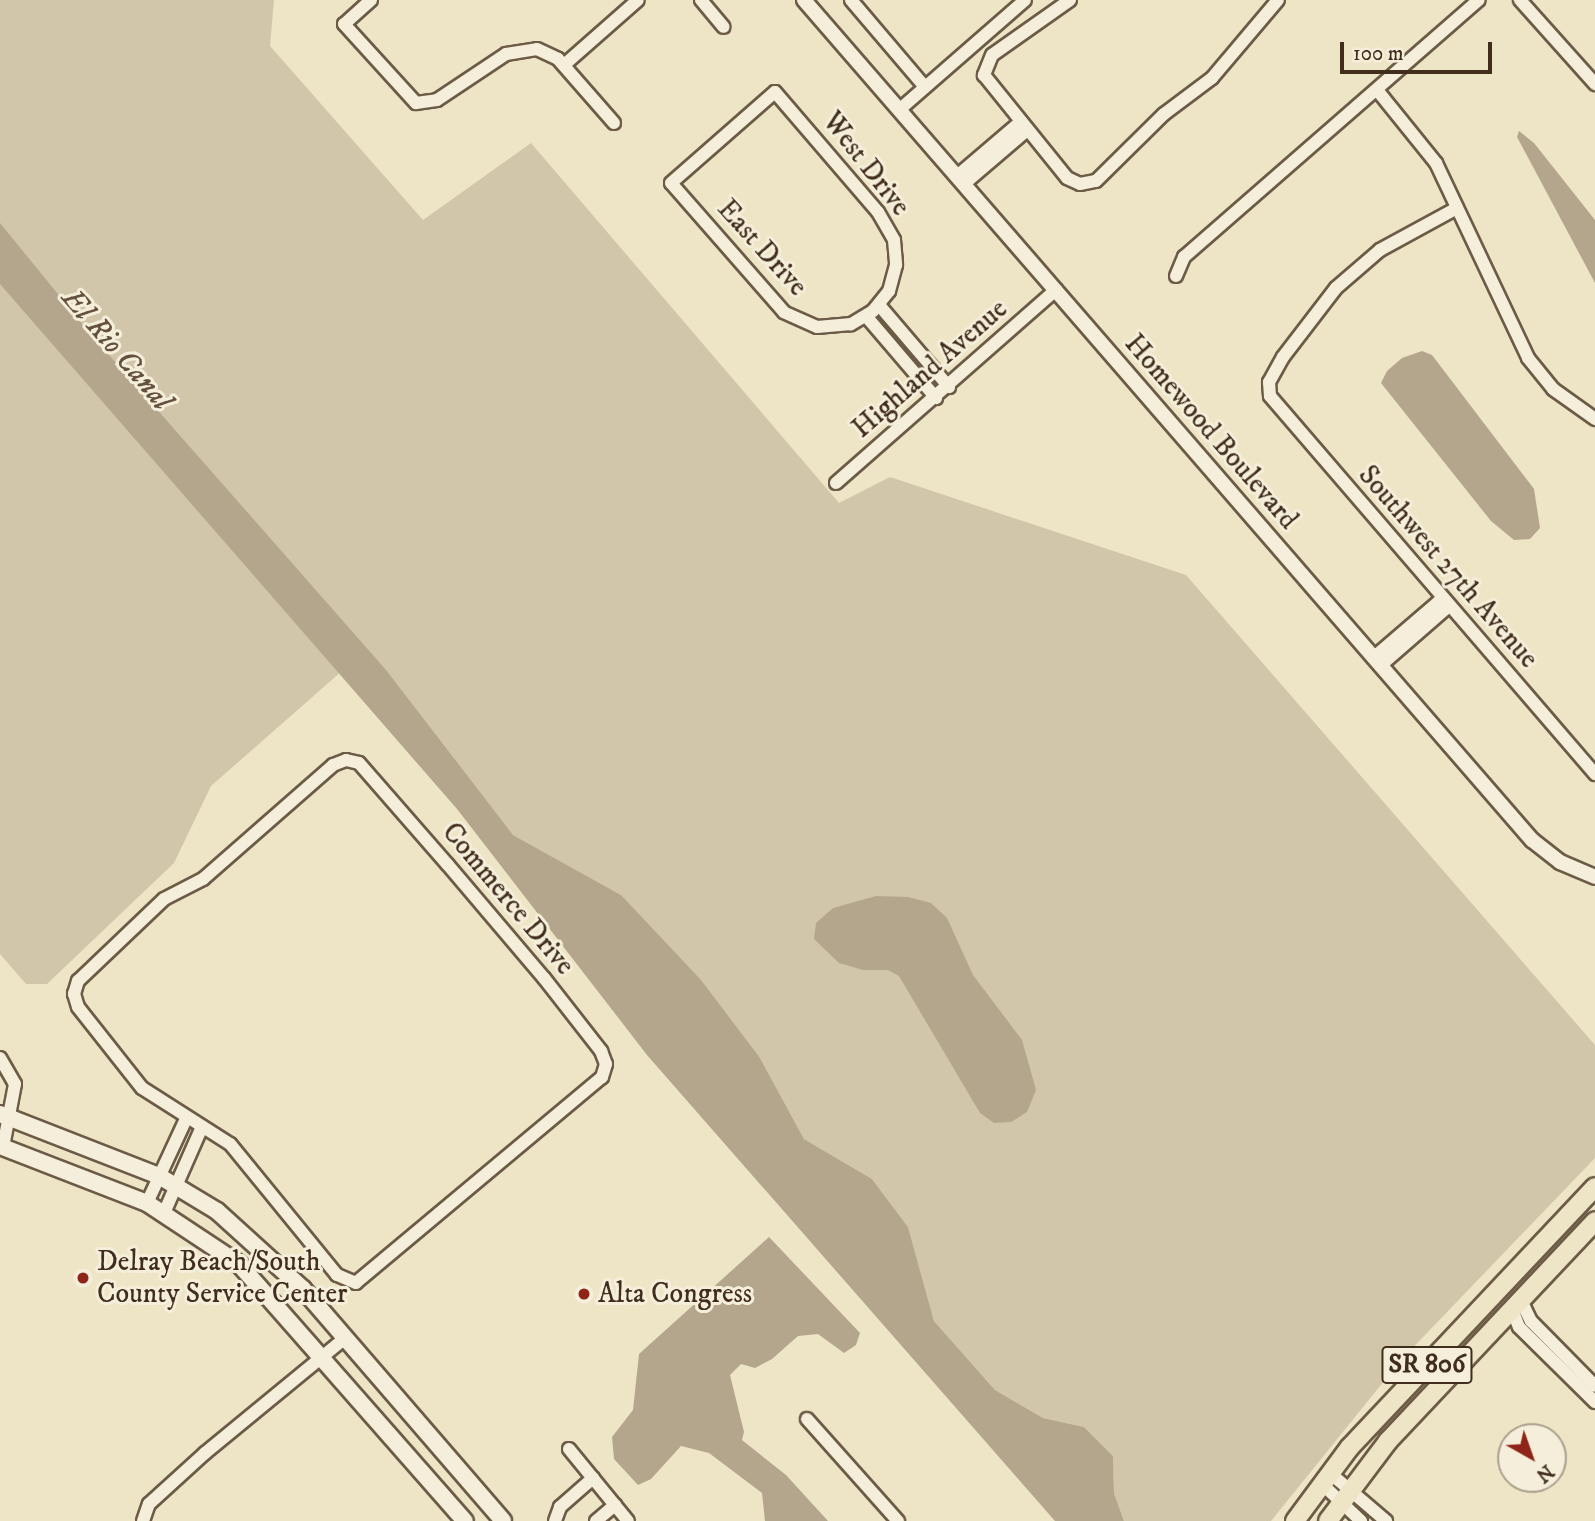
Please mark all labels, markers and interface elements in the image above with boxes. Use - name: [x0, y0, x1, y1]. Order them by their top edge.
- scale bar: [1343, 28, 1495, 72]
- text: 100 m: [1353, 41, 1404, 67]
- street label: West Drive: [815, 105, 917, 223]
- street label: East Drive: [710, 193, 814, 303]
- water label: El Rio Canal: [53, 282, 179, 418]
- street label: Highland Avenue: [846, 292, 1014, 446]
- street label: Homewood Boulevard: [1117, 328, 1305, 536]
- street label: Southwest 27th Avenue: [1351, 459, 1545, 675]
- street label: Commerce Drive: [435, 816, 581, 982]
- place label: Delray Beach/South County Service Center: [97, 1245, 347, 1311]
- marker: Delray Beach/South County Service Center: [75, 1270, 91, 1286]
- place label: Alta Congress: [598, 1277, 752, 1311]
- marker: Alta Congress: [576, 1286, 592, 1302]
- road number: SR 806: [1380, 1342, 1474, 1388]
- north arrow: [1497, 1423, 1567, 1493]
- text: N: [1531, 1459, 1558, 1487]

